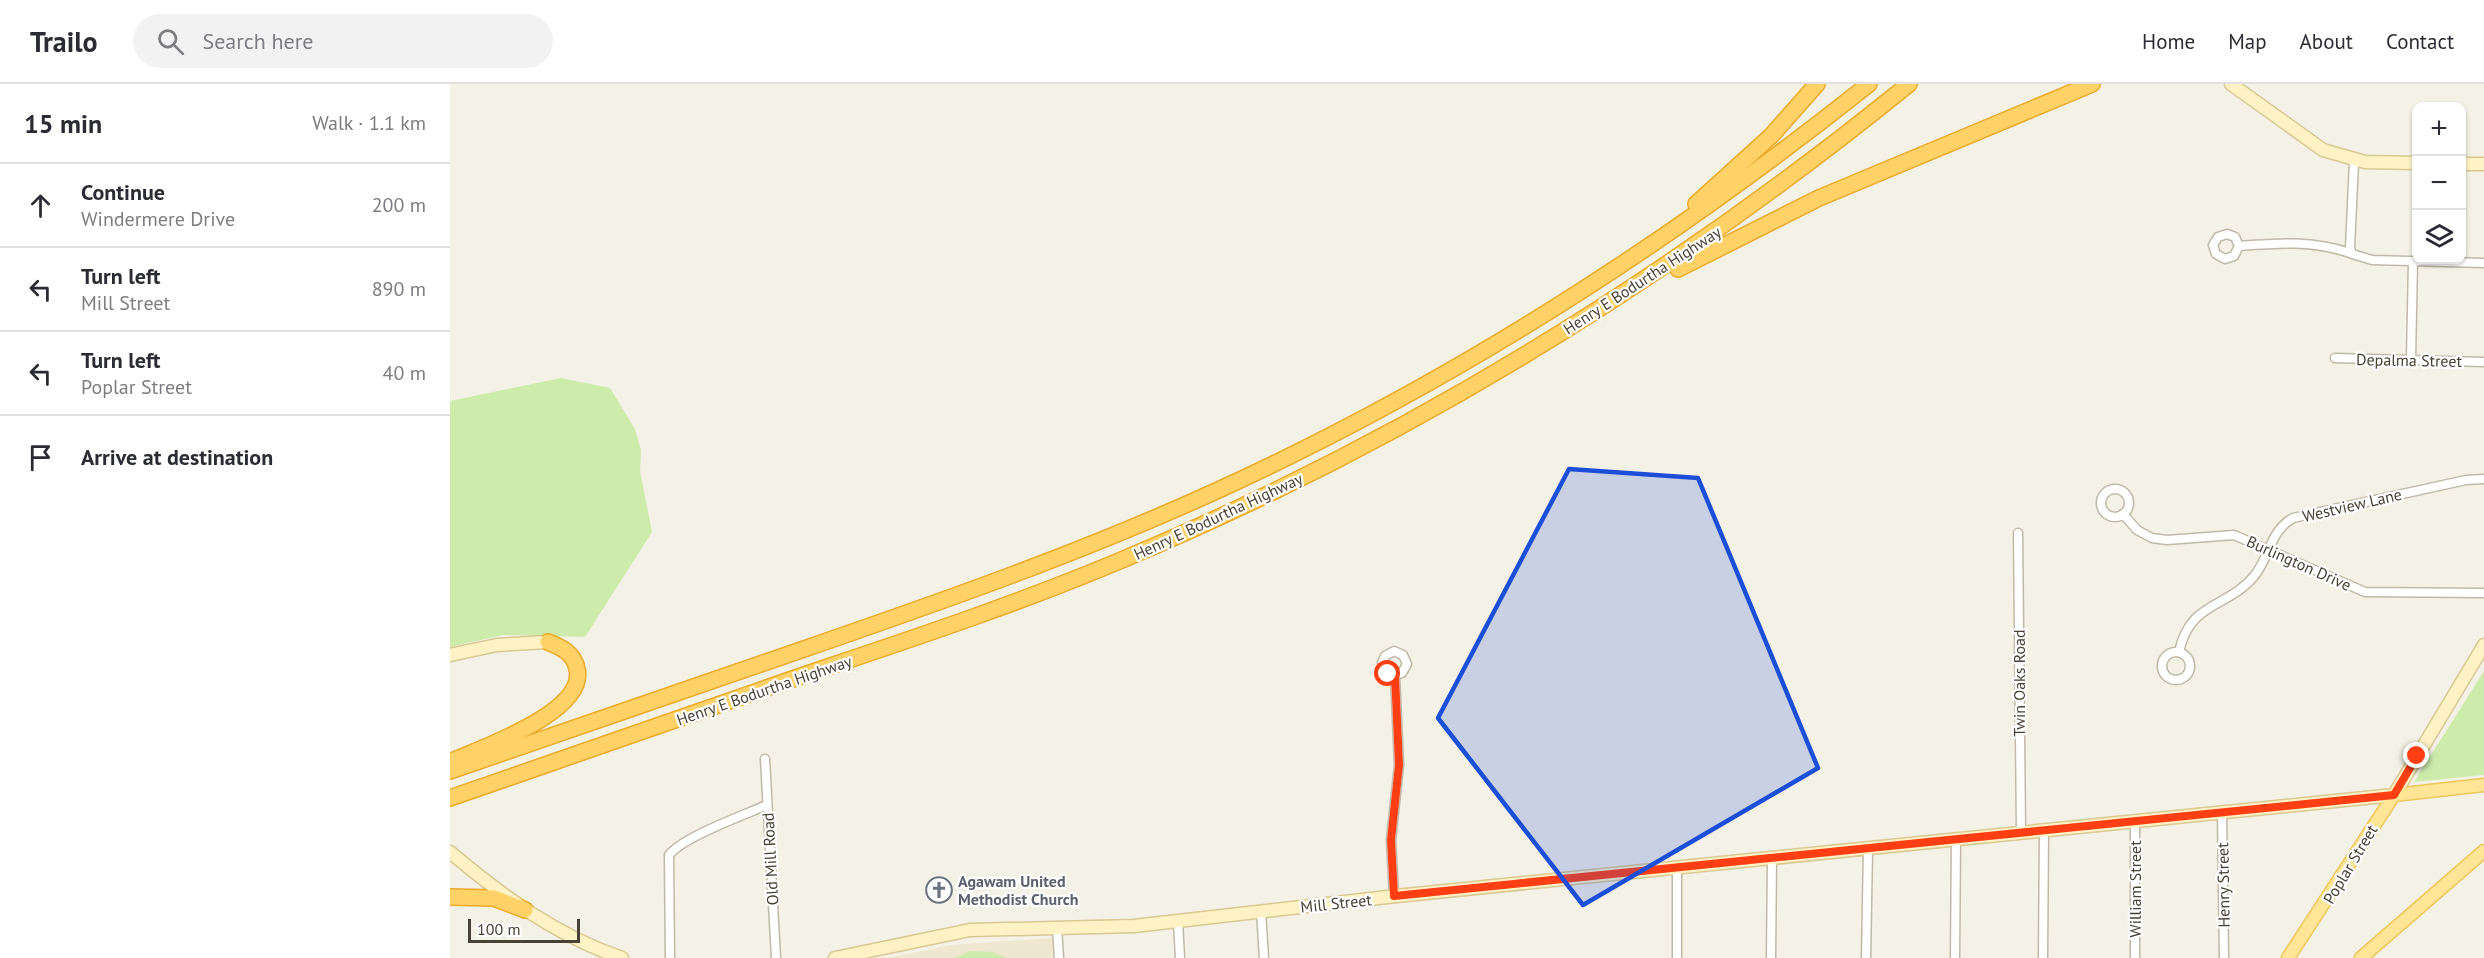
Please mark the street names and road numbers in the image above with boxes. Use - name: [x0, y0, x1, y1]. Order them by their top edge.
- street label: Henry E Bodurtha Highway: [1559, 221, 1725, 339]
- street label: Depalma Street: [2356, 349, 2463, 371]
- street label: Henry E Bodurtha Highway: [1130, 468, 1306, 564]
- street label: Westview Lane: [2300, 484, 2404, 526]
- street label: Burlington Drive: [2244, 531, 2354, 595]
- street label: Twin Oaks Road: [2009, 629, 2029, 737]
- street label: Henry E Bodurtha Highway: [674, 650, 855, 729]
- street label: Old Mill Road: [758, 812, 782, 906]
- street label: Poplar Street: [2319, 820, 2382, 907]
- street label: William Street: [2125, 840, 2145, 938]
- street label: Henry Street: [2212, 842, 2234, 928]
- street label: Mill Street: [1299, 889, 1373, 917]

